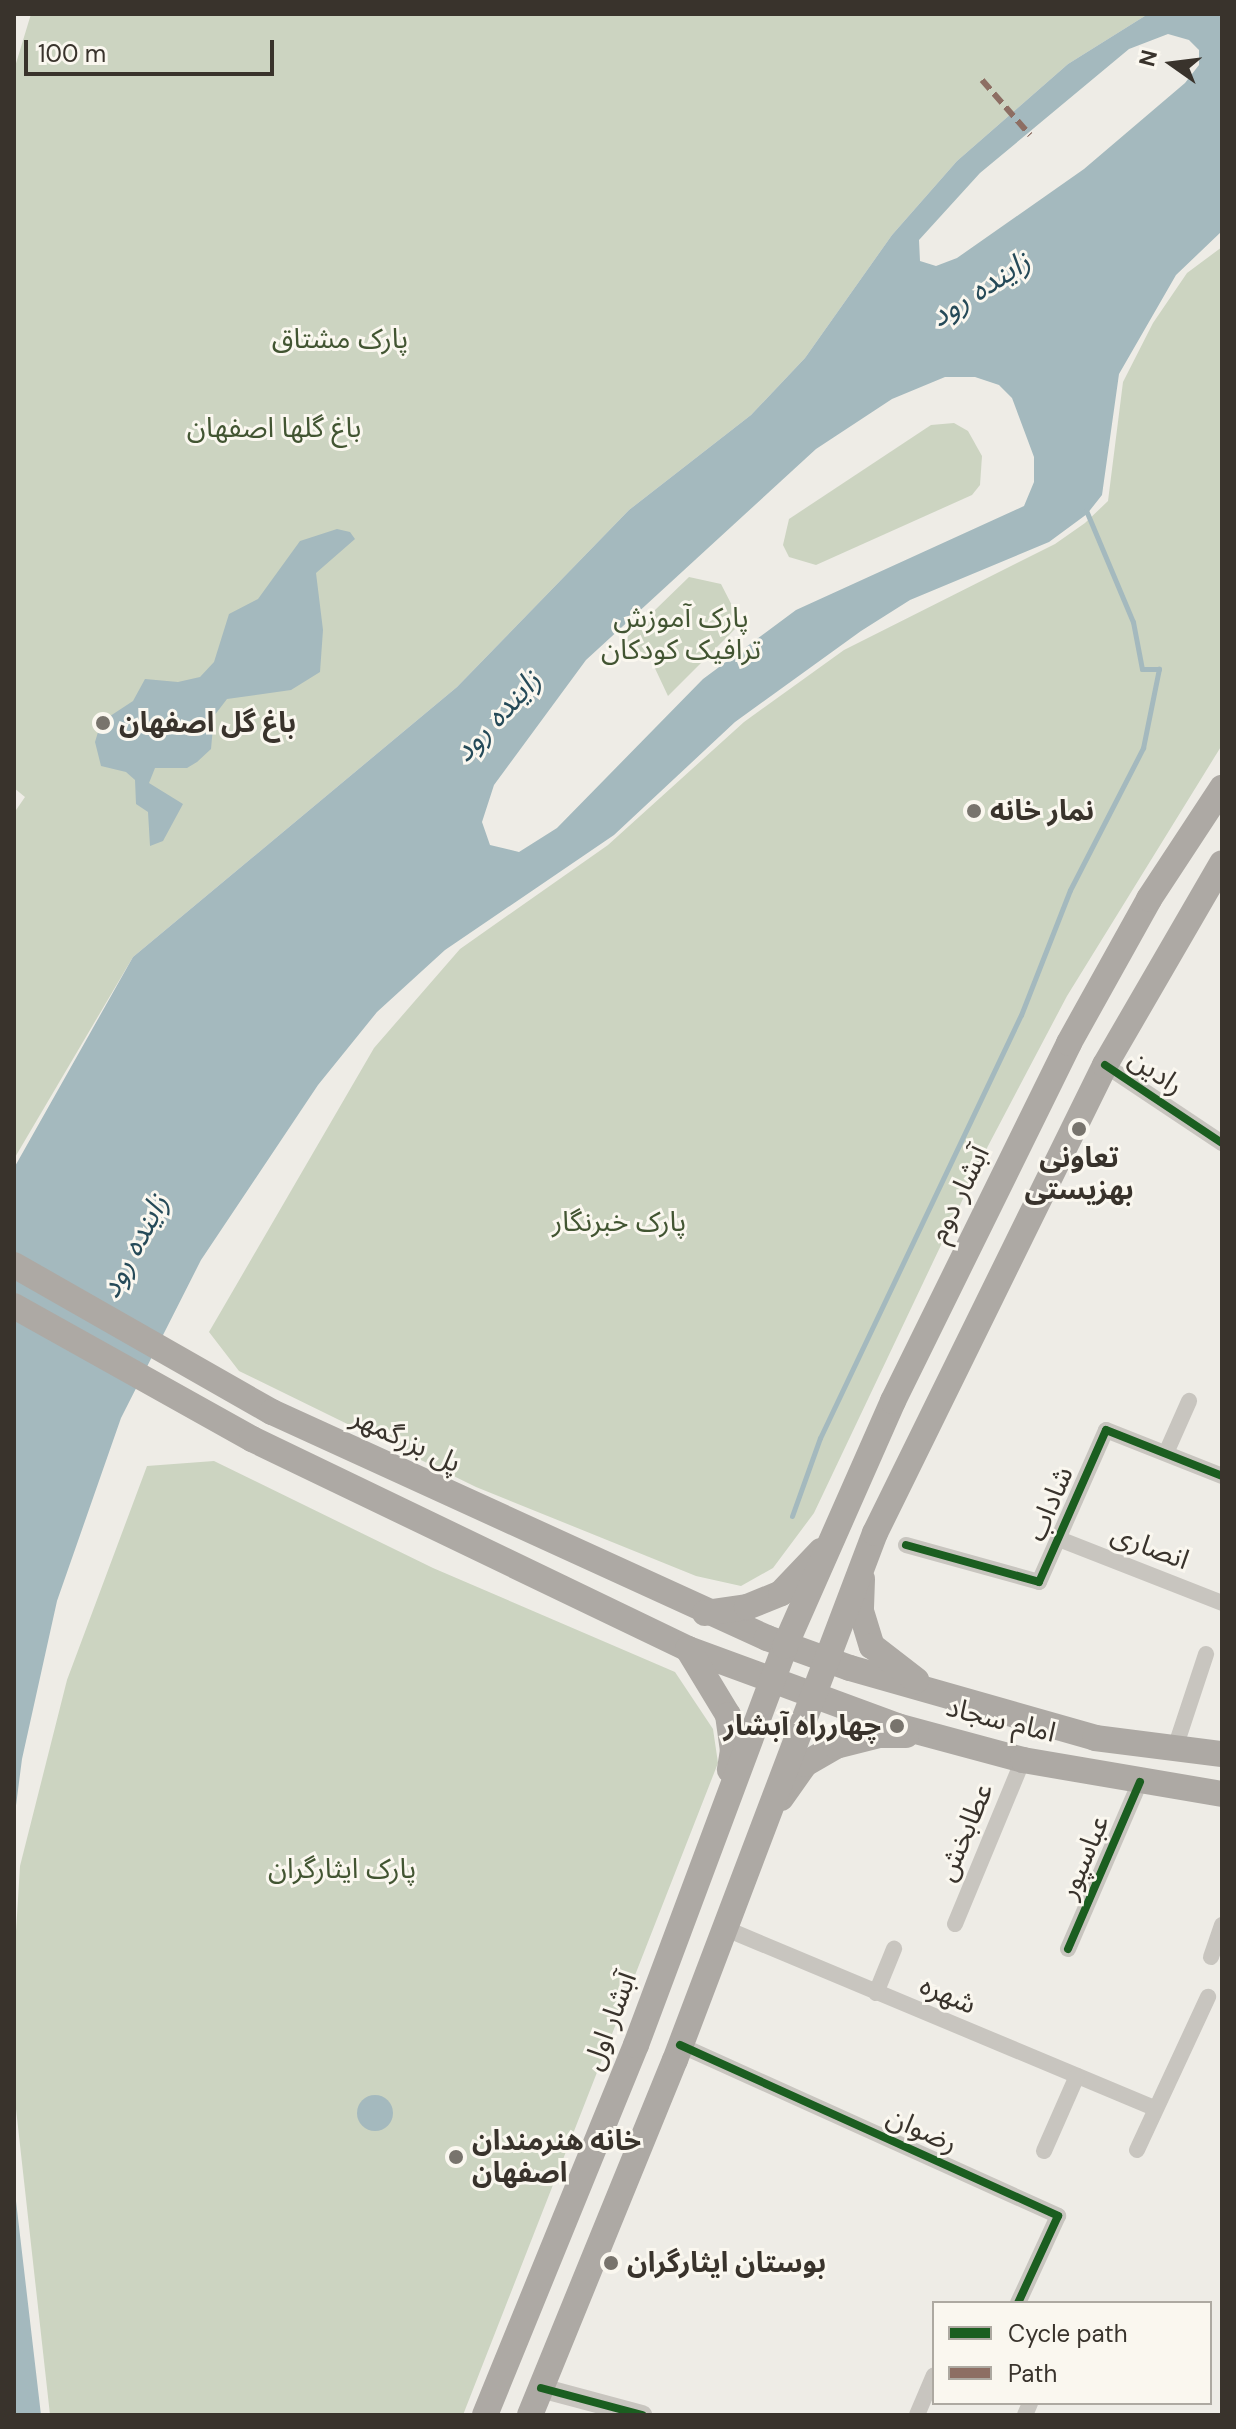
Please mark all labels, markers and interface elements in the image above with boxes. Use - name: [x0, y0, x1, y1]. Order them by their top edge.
- scale bar: [28, 24, 278, 74]
- north arrow: [1132, 24, 1212, 104]
- text: 100 m: [38, 38, 106, 69]
- text: N: [1132, 47, 1164, 69]
- water label: زاینده رود: [923, 243, 1037, 335]
- park label: پارک مشتاق: [272, 322, 408, 356]
- park label: باغ گلها اصفهان: [187, 411, 361, 445]
- park label: پارک آموزش ترافیک کودکان: [601, 601, 761, 667]
- water label: زاینده رود: [446, 663, 548, 769]
- place label: باغ گل اصفهان: [119, 706, 296, 740]
- marker: باغ گل اصفهان: [94, 714, 112, 732]
- place label: نمار خانه: [990, 794, 1094, 828]
- marker: نمار خانه: [965, 802, 983, 820]
- street label: رادین: [1122, 1042, 1190, 1102]
- marker: تعاونی بهزیستی: [1070, 1120, 1088, 1138]
- street label: آبشار دوم: [921, 1140, 997, 1248]
- place label: تعاونی بهزیستی: [1024, 1141, 1134, 1207]
- water label: زاینده رود: [92, 1188, 176, 1304]
- park label: پارک خبرنگار: [552, 1205, 686, 1239]
- street label: پل بزرگمهر: [346, 1400, 466, 1480]
- street label: شاداب: [1019, 1462, 1081, 1546]
- street label: انصاری: [1106, 1517, 1194, 1577]
- street label: امام سجاد: [943, 1690, 1059, 1750]
- place label: چهارراه آبشار: [724, 1709, 881, 1743]
- marker: چهارراه آبشار: [888, 1717, 906, 1735]
- street label: عطابخش: [929, 1778, 1001, 1886]
- street label: عباسپور: [1051, 1810, 1117, 1904]
- park label: پارک ایثارگران: [268, 1852, 416, 1886]
- street label: آبشار اول: [576, 1967, 644, 2075]
- street label: شهره: [915, 1968, 981, 2022]
- street label: رضوان: [881, 2100, 963, 2160]
- place label: خانه هنرمندان اصفهان: [472, 2124, 641, 2190]
- marker: خانه هنرمندان اصفهان: [447, 2148, 465, 2166]
- place label: بوستان ایثارگران: [627, 2246, 826, 2280]
- marker: بوستان ایثارگران: [602, 2254, 620, 2272]
- legend: [932, 2301, 1212, 2405]
- text: Cycle path: [1008, 2318, 1127, 2349]
- text: Path: [1008, 2358, 1057, 2389]

